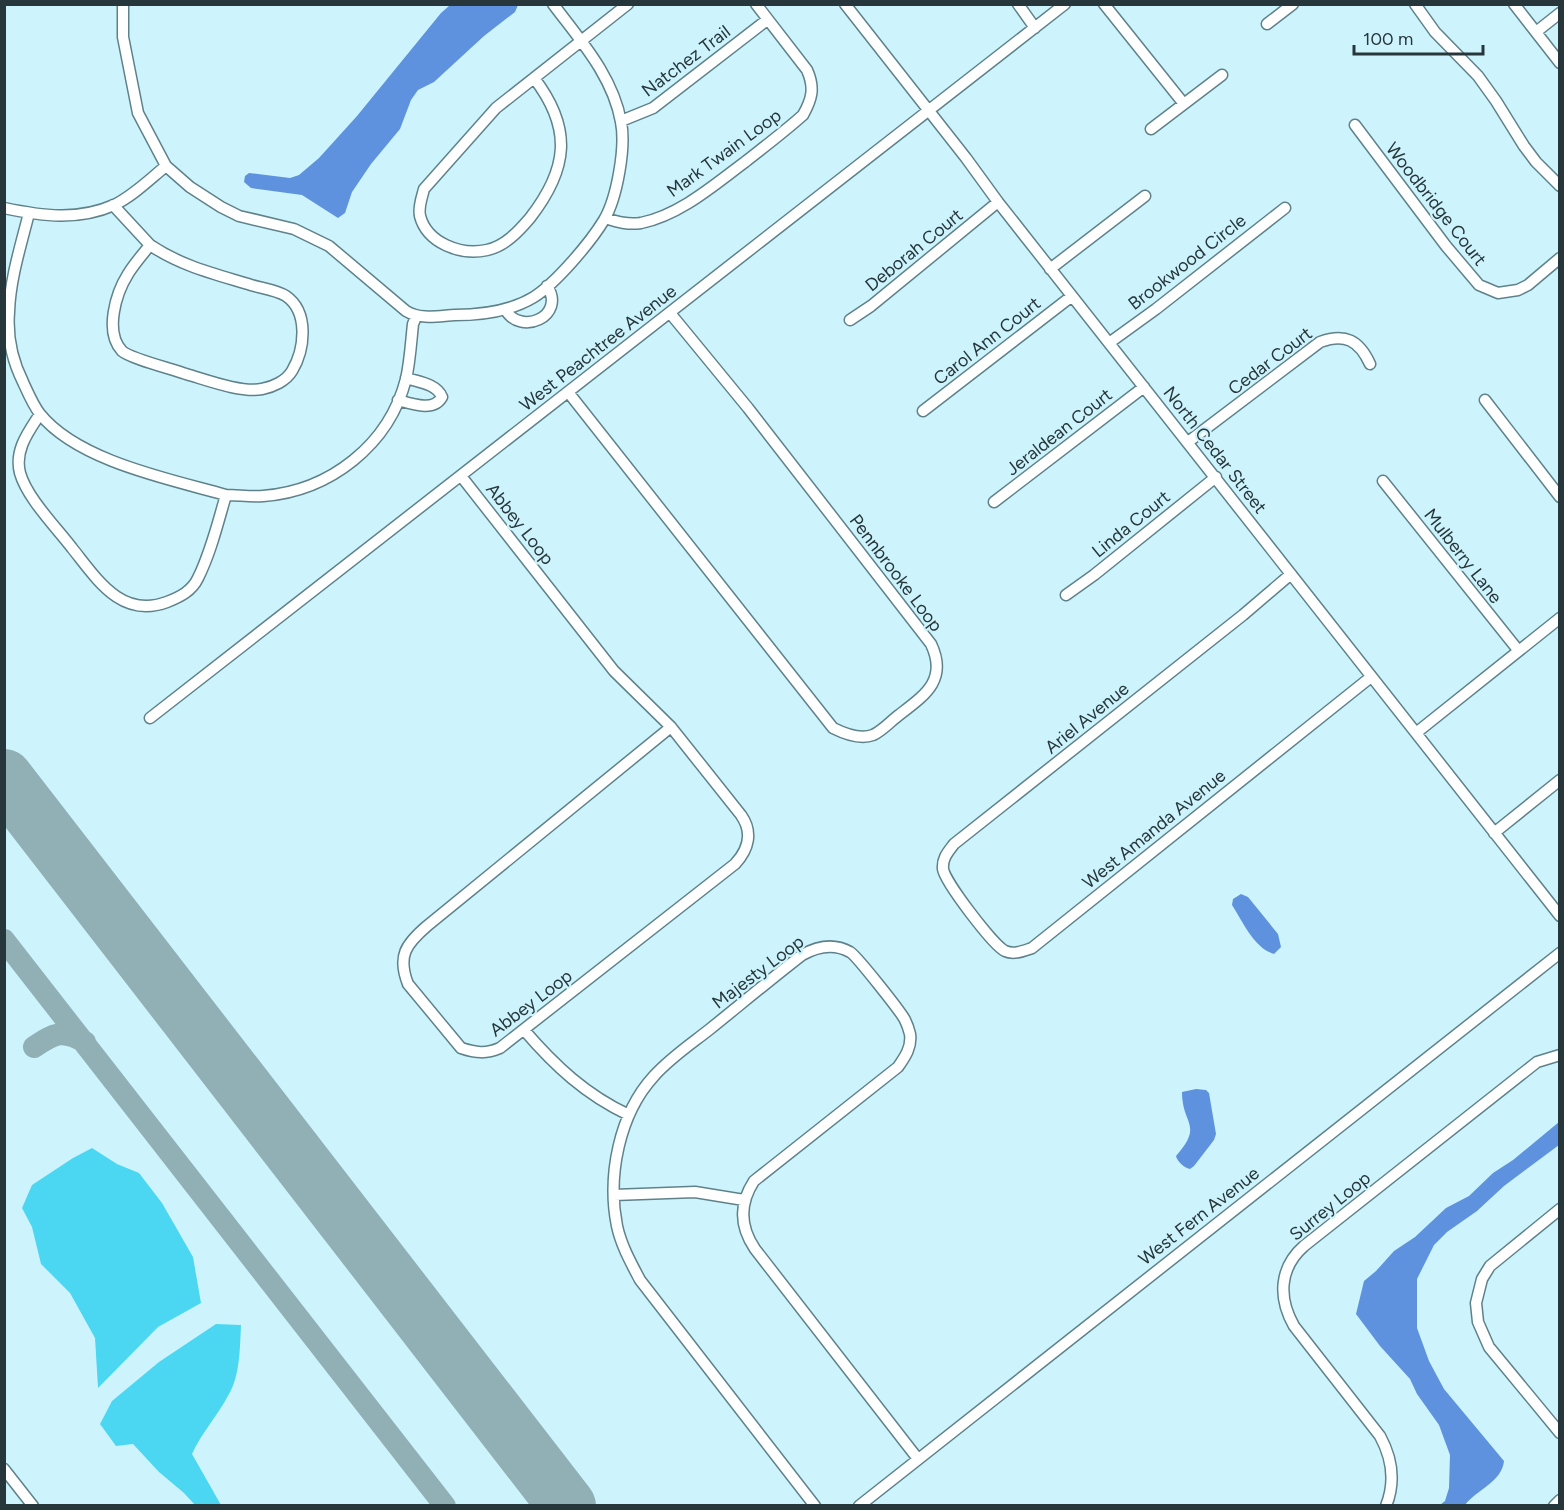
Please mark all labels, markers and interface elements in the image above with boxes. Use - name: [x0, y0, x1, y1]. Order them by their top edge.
- scale bar: [1354, 18, 1483, 56]
- street label: Natchez Trail: [637, 21, 735, 101]
- text: 100 m: [1363, 28, 1413, 50]
- street label: Mark Twain Loop: [663, 104, 785, 202]
- street label: Woodbridge Court: [1381, 138, 1491, 270]
- street label: Deborah Court: [861, 204, 967, 296]
- street label: Brookwood Circle: [1124, 209, 1250, 315]
- street label: West Peachtree Avenue: [515, 280, 681, 416]
- street label: Carol Ann Court: [929, 292, 1045, 390]
- street label: Cedar Court: [1224, 322, 1316, 400]
- street label: North Cedar Street: [1159, 382, 1272, 518]
- street label: Jeraldean Court: [1002, 384, 1117, 480]
- street label: Abbey Loop: [481, 479, 559, 569]
- street label: Linda Court: [1088, 486, 1175, 562]
- street label: Mulberry Lane: [1419, 504, 1507, 608]
- street label: Pennbrooke Loop: [845, 510, 947, 636]
- street label: Ariel Avenue: [1041, 677, 1134, 759]
- street label: West Amanda Avenue: [1078, 764, 1230, 893]
- street label: Majesty Loop: [708, 930, 808, 1014]
- street label: Abbey Loop: [485, 965, 577, 1041]
- street label: West Fern Avenue: [1134, 1162, 1264, 1270]
- street label: Surrey Loop: [1285, 1167, 1375, 1245]

